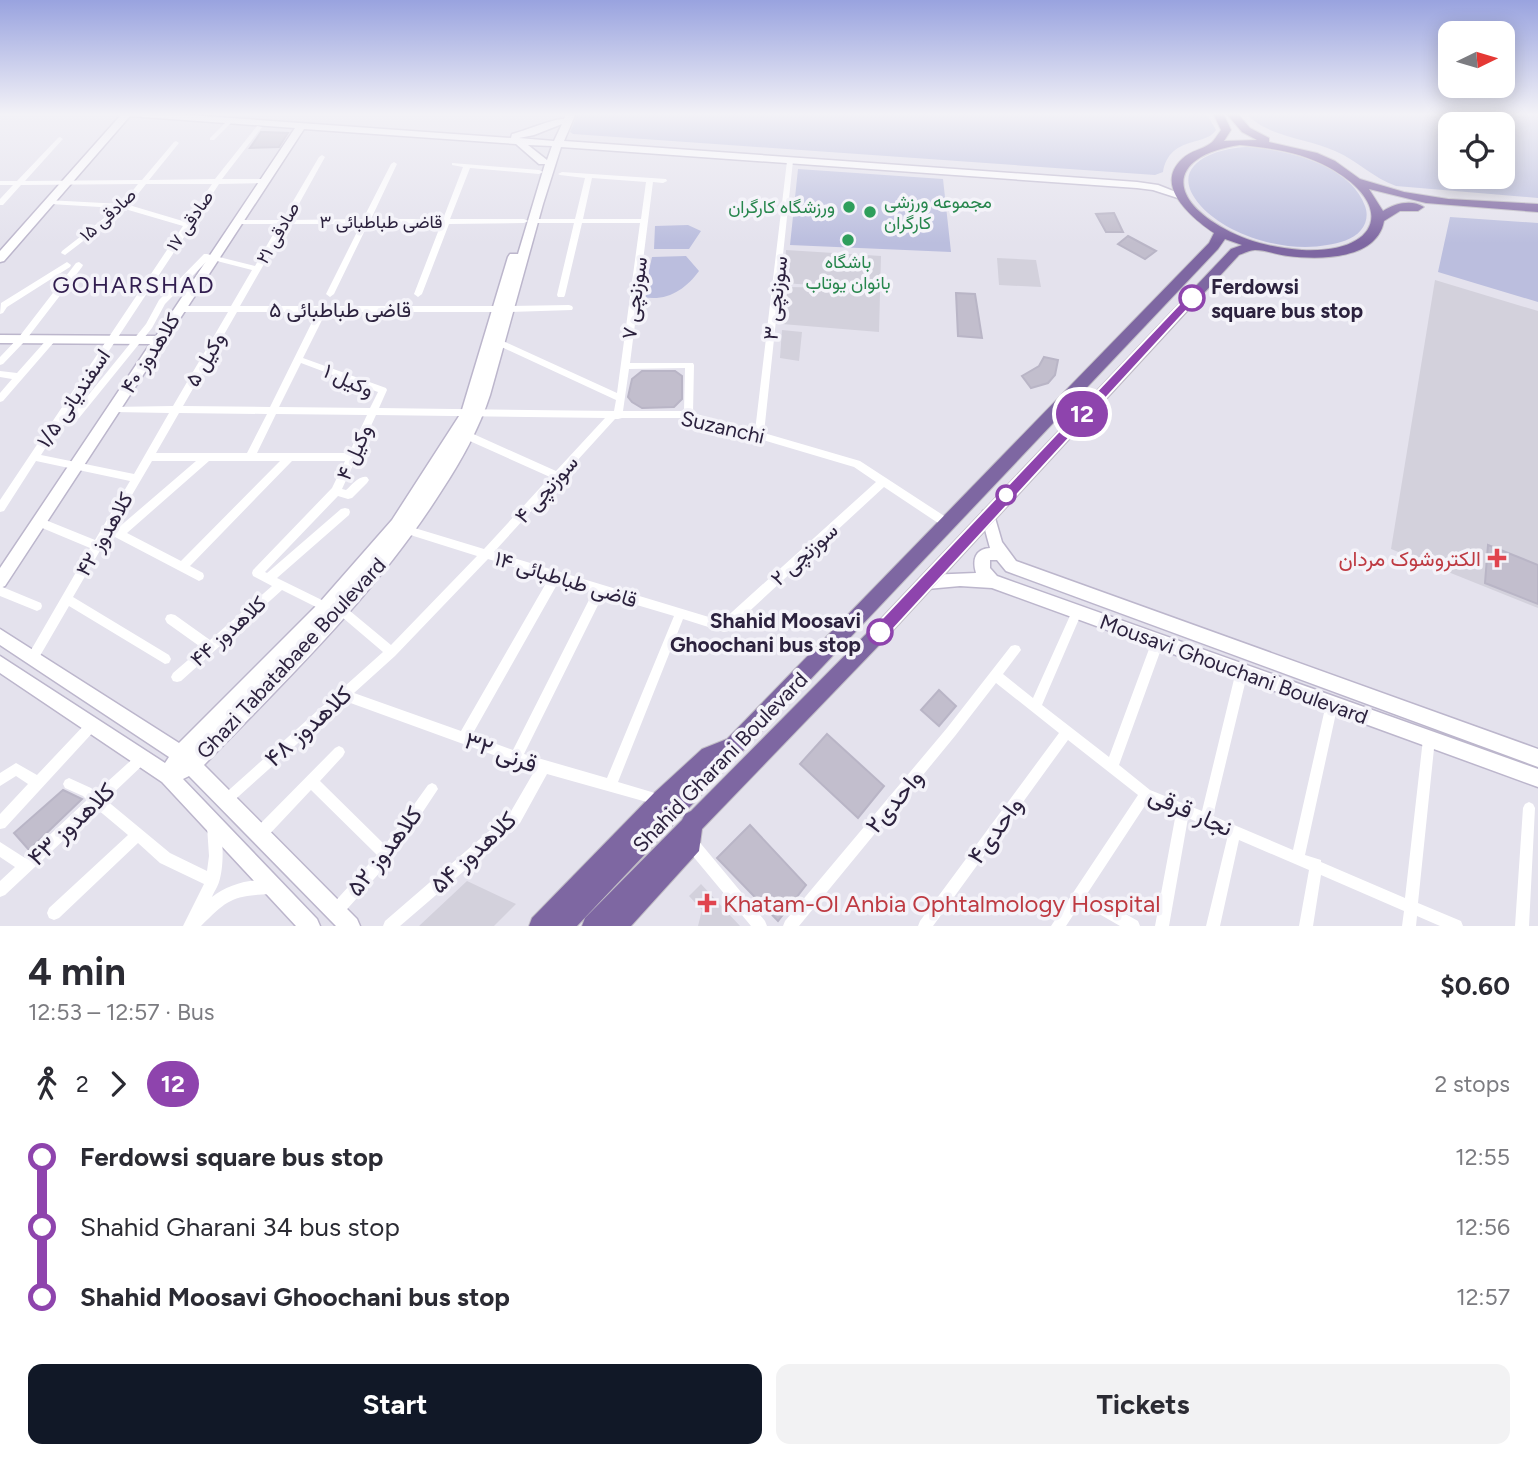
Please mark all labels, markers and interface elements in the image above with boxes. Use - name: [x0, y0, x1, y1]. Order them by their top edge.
- north arrow: [1438, 21, 1516, 98]
- map controls: [1438, 21, 1515, 189]
- button: locate: [1438, 112, 1515, 189]
- street label: صادقی ۱۵: [75, 184, 141, 246]
- street label: صادقی ۱۷: [162, 186, 218, 256]
- place label: مجموعه ورزشی کارگران: [884, 191, 992, 234]
- place label: ورزشگاه کارگران: [728, 196, 835, 218]
- street label: صادقی ۲۱: [252, 198, 304, 268]
- marker: ورزشگاه کارگران: [841, 199, 857, 215]
- marker: مجموعه ورزشی کارگران: [862, 204, 878, 220]
- street label: قاضی طباطبائی ۳: [320, 211, 442, 233]
- marker: باشگاه بانوان یوتاب: [840, 232, 856, 248]
- place label: باشگاه بانوان یوتاب: [806, 251, 890, 294]
- street label: سوزنچی ۳: [757, 254, 795, 342]
- street label: سوزنچی ۷: [616, 255, 654, 341]
- district label: GOHARSHAD: [52, 271, 216, 299]
- place label: Ferdowsi square bus stop: [1211, 274, 1363, 323]
- marker: Ferdowsi square bus stop: [1179, 285, 1205, 311]
- street label: قاضی طباطبائی ۵: [269, 297, 411, 322]
- street label: کلاهدوز ۴۰: [115, 308, 186, 398]
- street label: وکيل ۵: [180, 327, 231, 391]
- street label: اسفندیانی ۱/۵: [31, 344, 115, 452]
- street label: وکيل ۱: [320, 358, 378, 403]
- line badge: 12: [1050, 391, 1114, 437]
- text: 12: [1070, 399, 1094, 428]
- street label: Suzanchi: [679, 405, 767, 449]
- street label: وکيل ۴: [331, 420, 378, 484]
- street label: سوزنچی ۴: [509, 450, 584, 529]
- unlabelled marker: [996, 485, 1016, 505]
- street label: کلاهدوز ۴۲: [70, 488, 139, 581]
- street label: سوزنچی ۲: [765, 517, 844, 592]
- street label: قاضی طباطبائی ۱۴: [492, 545, 640, 613]
- place label: الکتروشوک مردان: [1338, 546, 1481, 572]
- marker: الکتروشوک مردان: [1487, 548, 1507, 568]
- street label: Ghazi Tabatabaee Boulevard: [191, 552, 391, 764]
- street label: کلاهدوز ۴۴: [185, 590, 272, 672]
- place label: Shahid Moosavi Ghoochani bus stop: [670, 608, 861, 657]
- street label: Mousavi Ghouchani Boulevard: [1097, 609, 1371, 729]
- marker: Shahid Moosavi Ghoochani bus stop: [867, 619, 893, 645]
- street label: Shahid Gharani Boulevard: [627, 667, 813, 857]
- street label: کلاهدوز ۴۸: [258, 679, 358, 773]
- street label: قرنی ۳۲: [460, 725, 541, 779]
- street label: واحدی۲: [859, 763, 930, 840]
- street label: کلاهدوز ۴۳: [21, 776, 121, 872]
- street label: نجار قرقی: [1144, 780, 1237, 843]
- street label: واحدی۴: [961, 791, 1030, 870]
- street label: کلاهدوز ۵۲: [340, 800, 429, 902]
- street label: کلاهدوز ۵۴: [424, 805, 523, 900]
- place label: Khatam-Ol Anbia Ophtalmology Hospital: [723, 889, 1161, 918]
- marker: Khatam-Ol Anbia Ophtalmology Hospital: [697, 893, 717, 913]
- text: 4 min: [28, 949, 126, 995]
- text: $0.60: [1440, 970, 1510, 1002]
- text: 12:53 – 12:57 · Bus: [28, 998, 214, 1026]
- icon: walk: [28, 1065, 66, 1103]
- icon: forward: [99, 1065, 137, 1103]
- text: 12: [161, 1069, 185, 1098]
- text: 2: [76, 1070, 89, 1098]
- text: 2 stops: [1434, 1070, 1510, 1098]
- text: Ferdowsi square bus stop: [80, 1141, 384, 1173]
- text: 12:55: [1455, 1143, 1510, 1171]
- text: Shahid Gharani 34 bus stop: [80, 1211, 400, 1243]
- text: 12:56: [1456, 1213, 1510, 1241]
- text: Shahid Moosavi Ghoochani bus stop: [80, 1281, 510, 1313]
- text: 12:57: [1456, 1283, 1510, 1311]
- button: Start: [28, 1364, 762, 1444]
- button: Tickets: [776, 1364, 1510, 1444]

